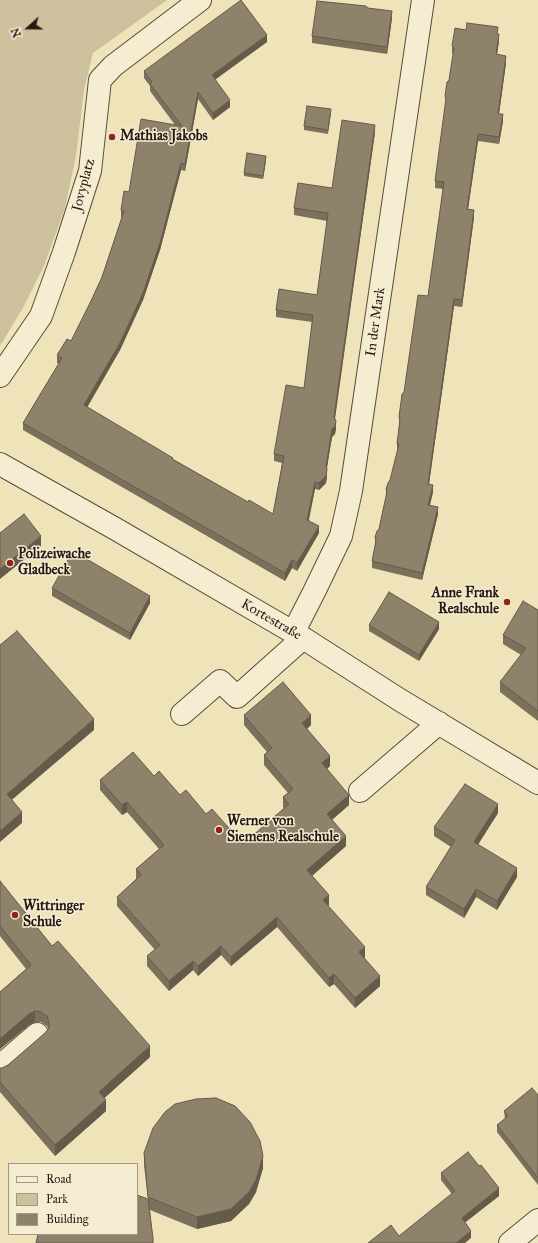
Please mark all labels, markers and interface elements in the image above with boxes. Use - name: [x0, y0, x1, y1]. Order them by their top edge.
- north arrow: [8, 8, 48, 48]
- text: N: [9, 26, 24, 39]
- place label: Mathias Jakobs: [120, 129, 208, 145]
- marker: Mathias Jakobs: [107, 132, 117, 142]
- street label: Jovyplatz: [69, 157, 99, 213]
- street label: In der Mark: [363, 286, 389, 358]
- place label: Polizeiwache Gladbeck: [18, 547, 91, 580]
- marker: Polizeiwache Gladbeck: [5, 558, 15, 568]
- place label: Anne Frank Realschule: [432, 586, 499, 618]
- street label: Kortestraße: [238, 596, 304, 644]
- marker: Anne Frank Realschule: [502, 597, 512, 607]
- place label: Werner von Siemens Realschule: [227, 814, 339, 846]
- marker: Werner von Siemens Realschule: [214, 825, 224, 835]
- place label: Wittringer Schule: [23, 899, 84, 932]
- marker: Wittringer Schule: [10, 910, 20, 920]
- legend: [8, 1163, 138, 1235]
- text: Road: [46, 1172, 72, 1186]
- text: Park: [46, 1192, 68, 1206]
- text: Building: [46, 1212, 88, 1226]

